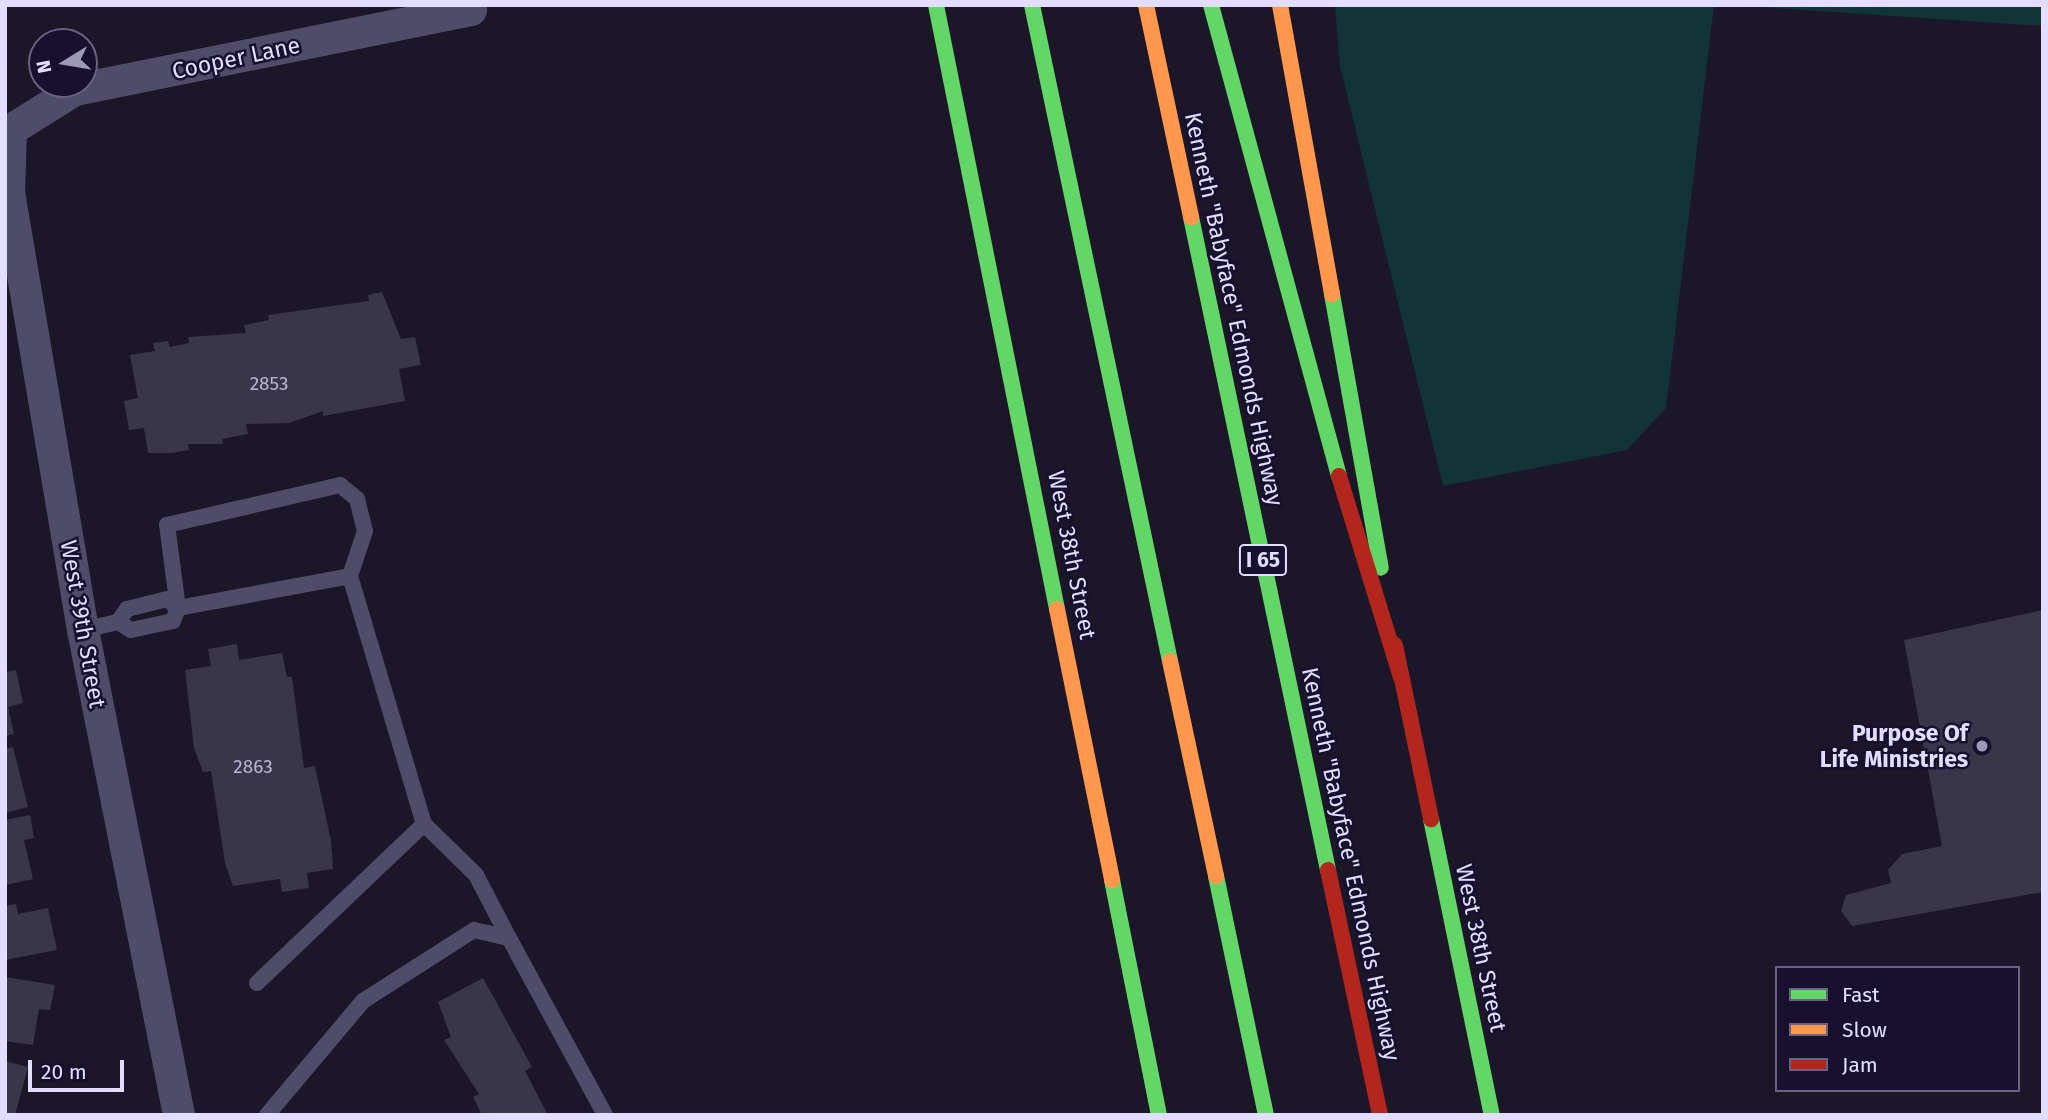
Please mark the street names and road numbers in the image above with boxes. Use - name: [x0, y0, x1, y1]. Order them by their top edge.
- street label: Cooper Lane: [169, 31, 303, 85]
- street label: Kenneth "Babyface" Edmonds Highway: [1179, 110, 1289, 508]
- street label: West 38th Street: [1042, 469, 1102, 641]
- street label: West 39th Street: [55, 538, 111, 710]
- road number: I 65: [1238, 542, 1288, 578]
- street label: Kenneth "Babyface" Edmonds Highway: [1296, 665, 1406, 1063]
- street label: West 38th Street: [1450, 862, 1512, 1034]

